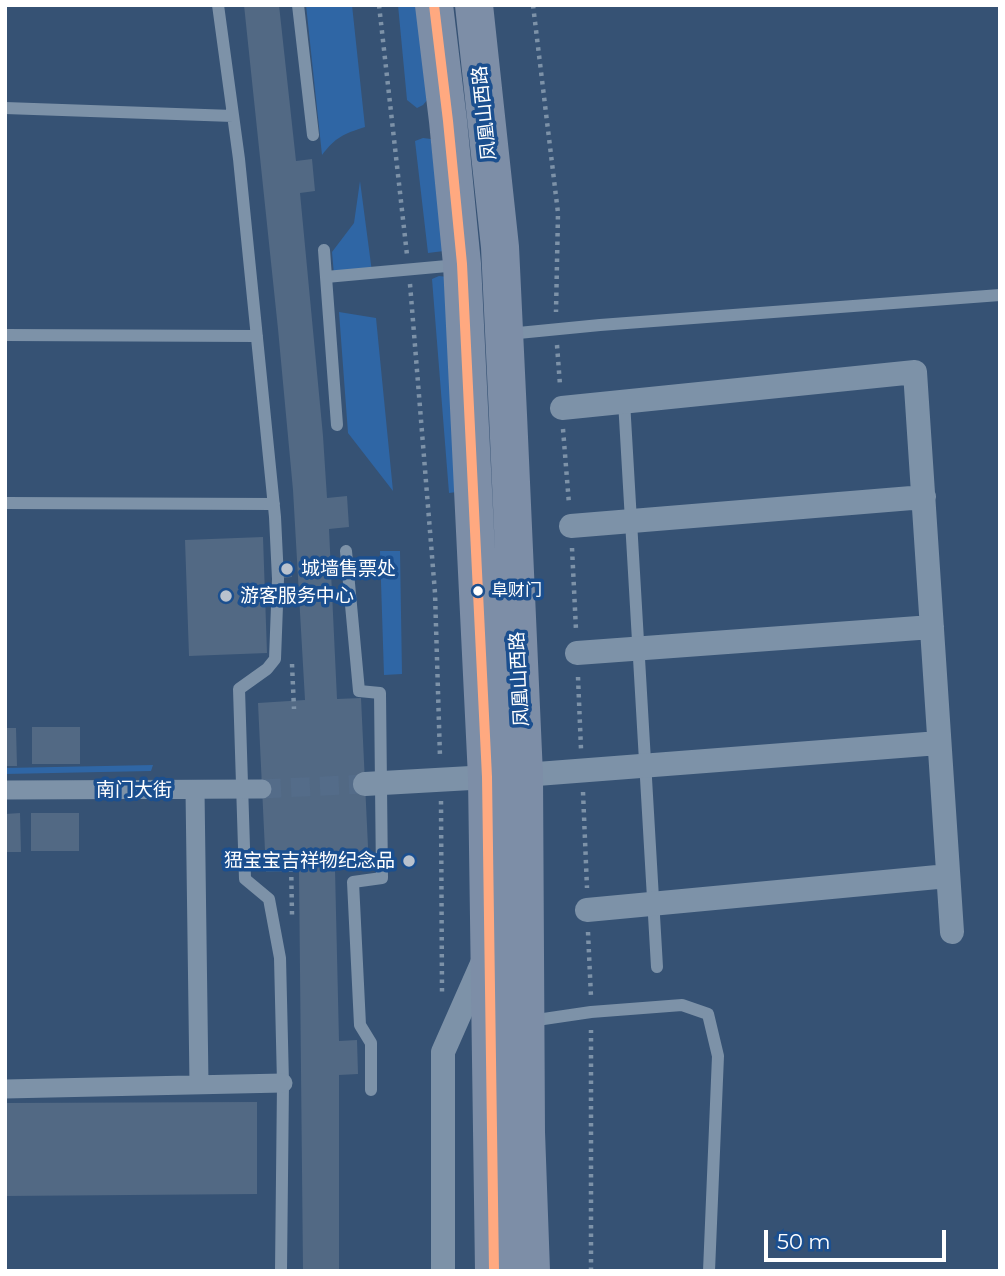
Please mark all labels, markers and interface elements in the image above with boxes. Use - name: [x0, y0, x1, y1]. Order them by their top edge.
- street label: 凤凰山西路: [469, 65, 501, 161]
- place label: 城墙售票处: [301, 558, 396, 580]
- marker: 城墙售票处: [279, 561, 295, 577]
- place label: 阜财门: [491, 581, 542, 601]
- marker: 阜财门: [471, 584, 485, 598]
- place label: 游客服务中心: [240, 585, 354, 607]
- marker: 游客服务中心: [218, 588, 234, 604]
- street label: 凤凰山西路: [506, 631, 534, 727]
- street label: 南门大街: [96, 779, 172, 801]
- place label: 峱宝宝吉祥物纪念品: [224, 850, 395, 872]
- marker: 峱宝宝吉祥物纪念品: [401, 853, 417, 869]
- scale bar: [767, 1216, 949, 1260]
- text: 50 m: [777, 1229, 831, 1254]

